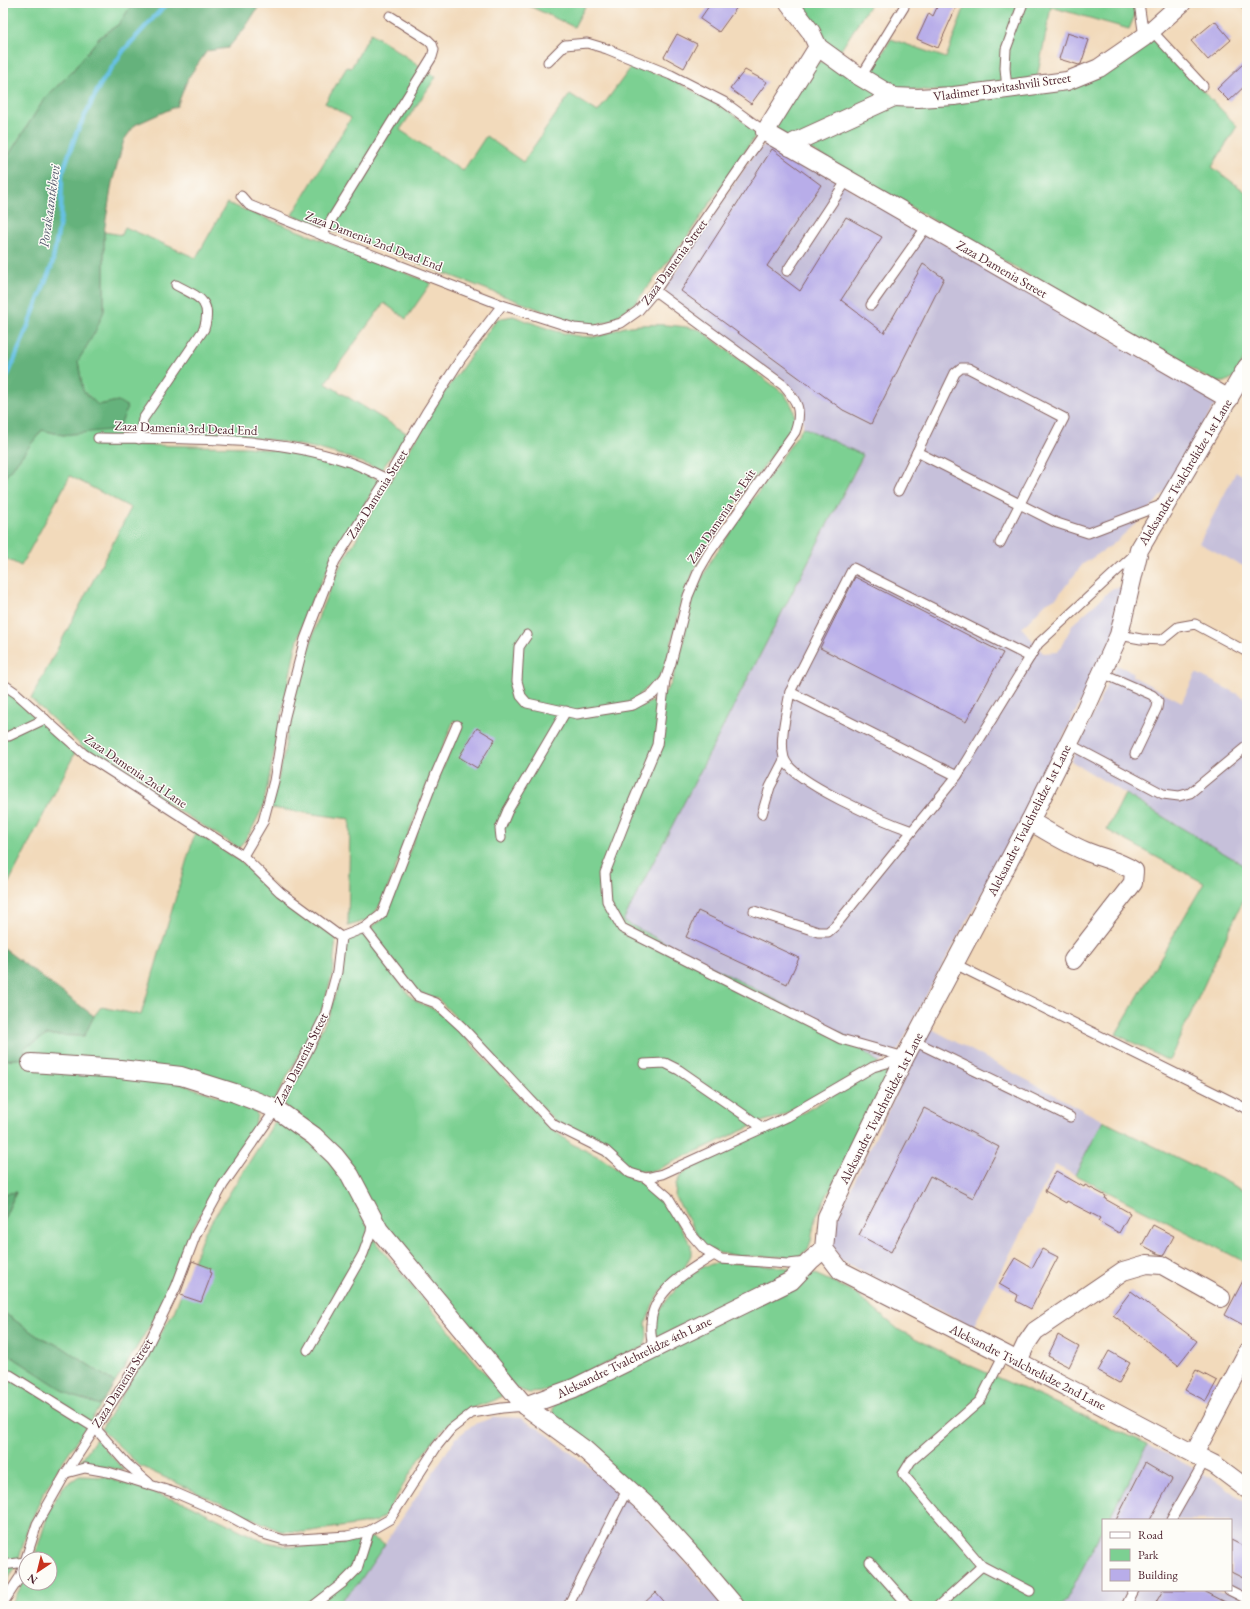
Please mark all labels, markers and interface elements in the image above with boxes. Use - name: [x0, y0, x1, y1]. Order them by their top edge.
- street label: Vladimer Davitashvili Street: [932, 69, 1072, 105]
- water label: Porakaantkhevi: [34, 163, 64, 249]
- street label: Zaza Damenia 2nd Dead End: [303, 207, 445, 275]
- street label: Zaza Damenia Street: [637, 216, 711, 308]
- street label: Zaza Damenia Street: [954, 236, 1050, 302]
- street label: Aleksandre Tvalchrelidze 1st Lane: [1134, 396, 1236, 549]
- street label: Zaza Damenia 3rd Dead End: [114, 417, 258, 439]
- street label: Zaza Damenia Street: [343, 446, 411, 542]
- street label: Zaza Damenia 1st Exit: [683, 465, 759, 567]
- street label: Zaza Damenia 2nd Lane: [81, 730, 191, 812]
- street label: Aleksandre Tvalchrelidze 1st Lane: [983, 741, 1075, 900]
- street label: Zaza Damenia Street: [270, 1010, 332, 1108]
- street label: Aleksandre Tvalchrelidze 1st Lane: [835, 1029, 927, 1188]
- street label: Aleksandre Tvalchrelidze 4th Lane: [553, 1312, 714, 1402]
- street label: Aleksandre Tvalchrelidze 2nd Lane: [946, 1320, 1109, 1414]
- street label: Zaza Damenia Street: [88, 1335, 156, 1431]
- legend: [1102, 1519, 1232, 1591]
- text: Road: [1138, 1527, 1164, 1543]
- text: Park: [1138, 1547, 1159, 1563]
- north arrow: [18, 1551, 58, 1591]
- text: Building: [1138, 1567, 1179, 1583]
- text: N: [25, 1571, 40, 1587]

